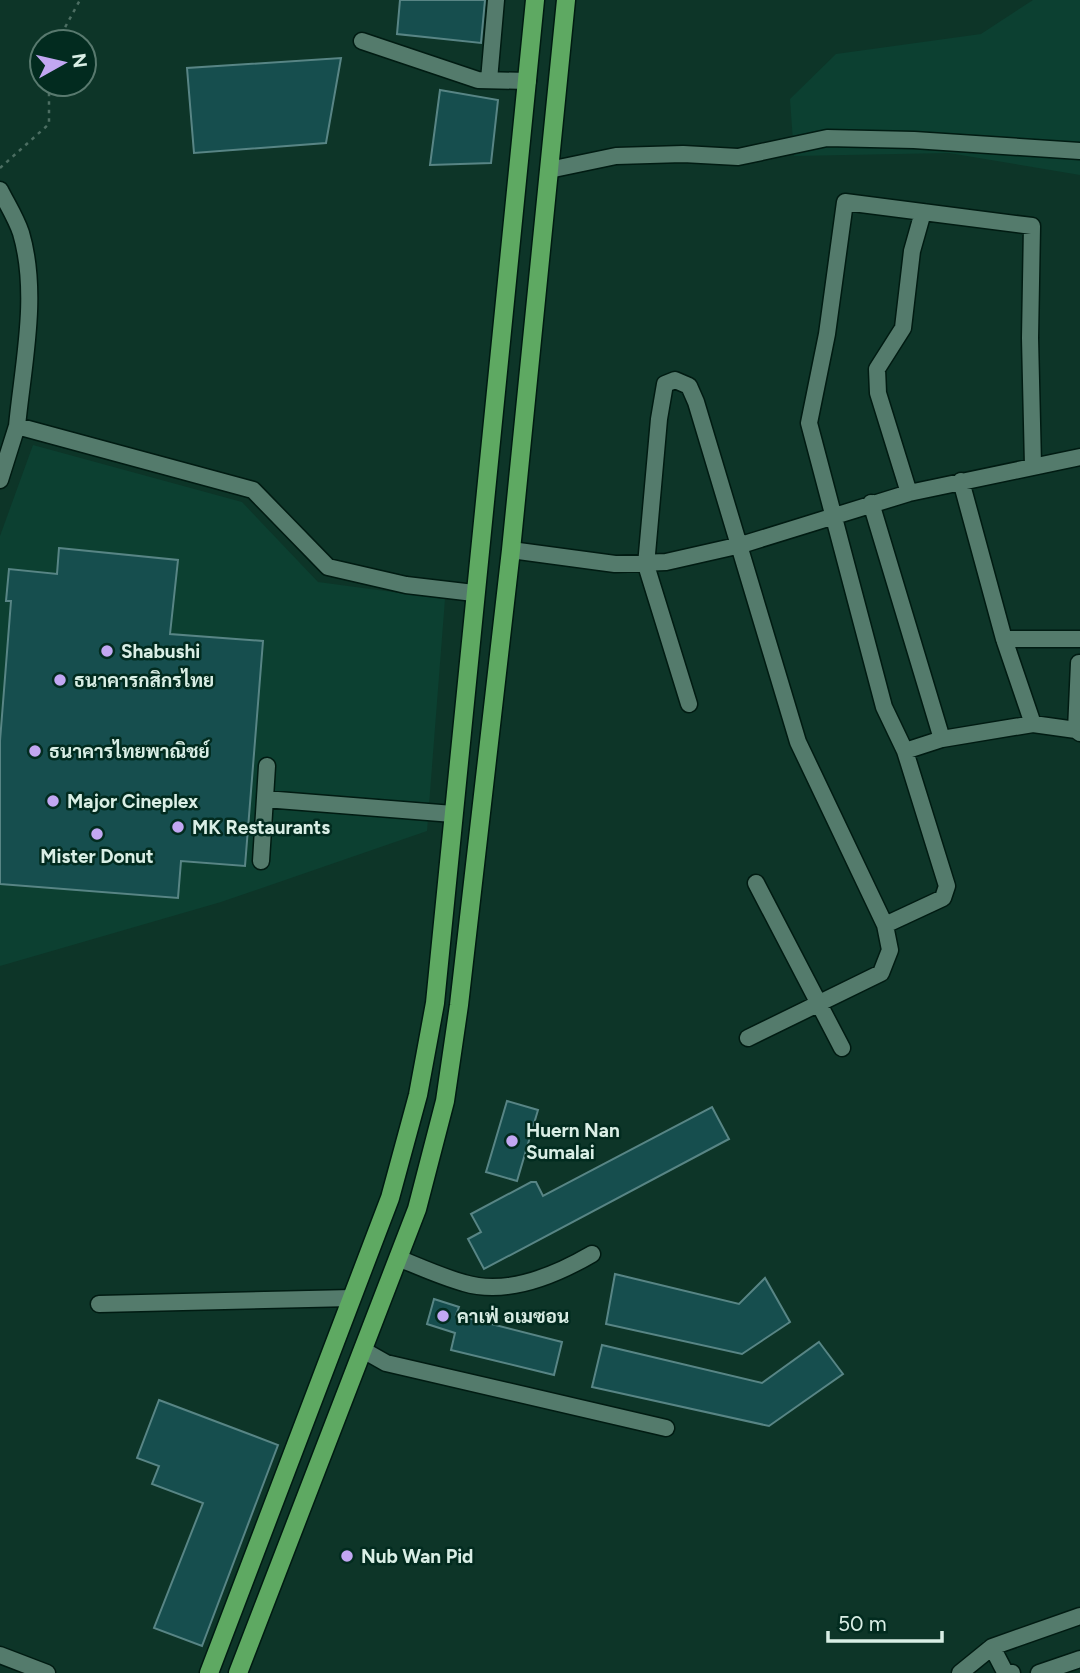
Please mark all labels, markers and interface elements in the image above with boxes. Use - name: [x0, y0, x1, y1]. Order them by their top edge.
- north arrow: [28, 28, 98, 98]
- text: N: [67, 52, 92, 70]
- place label: Shabushi: [121, 640, 200, 663]
- marker: Shabushi: [99, 643, 115, 659]
- place label: ธนาคารกสิกรไทย: [74, 668, 214, 692]
- marker: ธนาคารกสิกรไทย: [52, 672, 68, 688]
- place label: ธนาคารไทยพาณิชย์: [49, 739, 211, 763]
- marker: ธนาคารไทยพาณิชย์: [27, 743, 43, 759]
- place label: Major Cineplex: [67, 790, 198, 813]
- marker: Major Cineplex: [45, 793, 61, 809]
- place label: MK Restaurants: [192, 816, 330, 839]
- marker: MK Restaurants: [170, 819, 186, 835]
- marker: Mister Donut: [89, 826, 105, 842]
- place label: Mister Donut: [40, 845, 154, 868]
- place label: Huern Nan Sumalai: [526, 1119, 620, 1164]
- marker: Huern Nan Sumalai: [504, 1133, 520, 1149]
- place label: คาเฟ่ อเมซอน: [457, 1305, 569, 1328]
- marker: คาเฟ่ อเมซอน: [435, 1308, 451, 1324]
- place label: Nub Wan Pid: [361, 1545, 473, 1568]
- marker: Nub Wan Pid: [339, 1548, 355, 1564]
- scale bar: [828, 1600, 942, 1644]
- text: 50 m: [838, 1611, 887, 1636]

